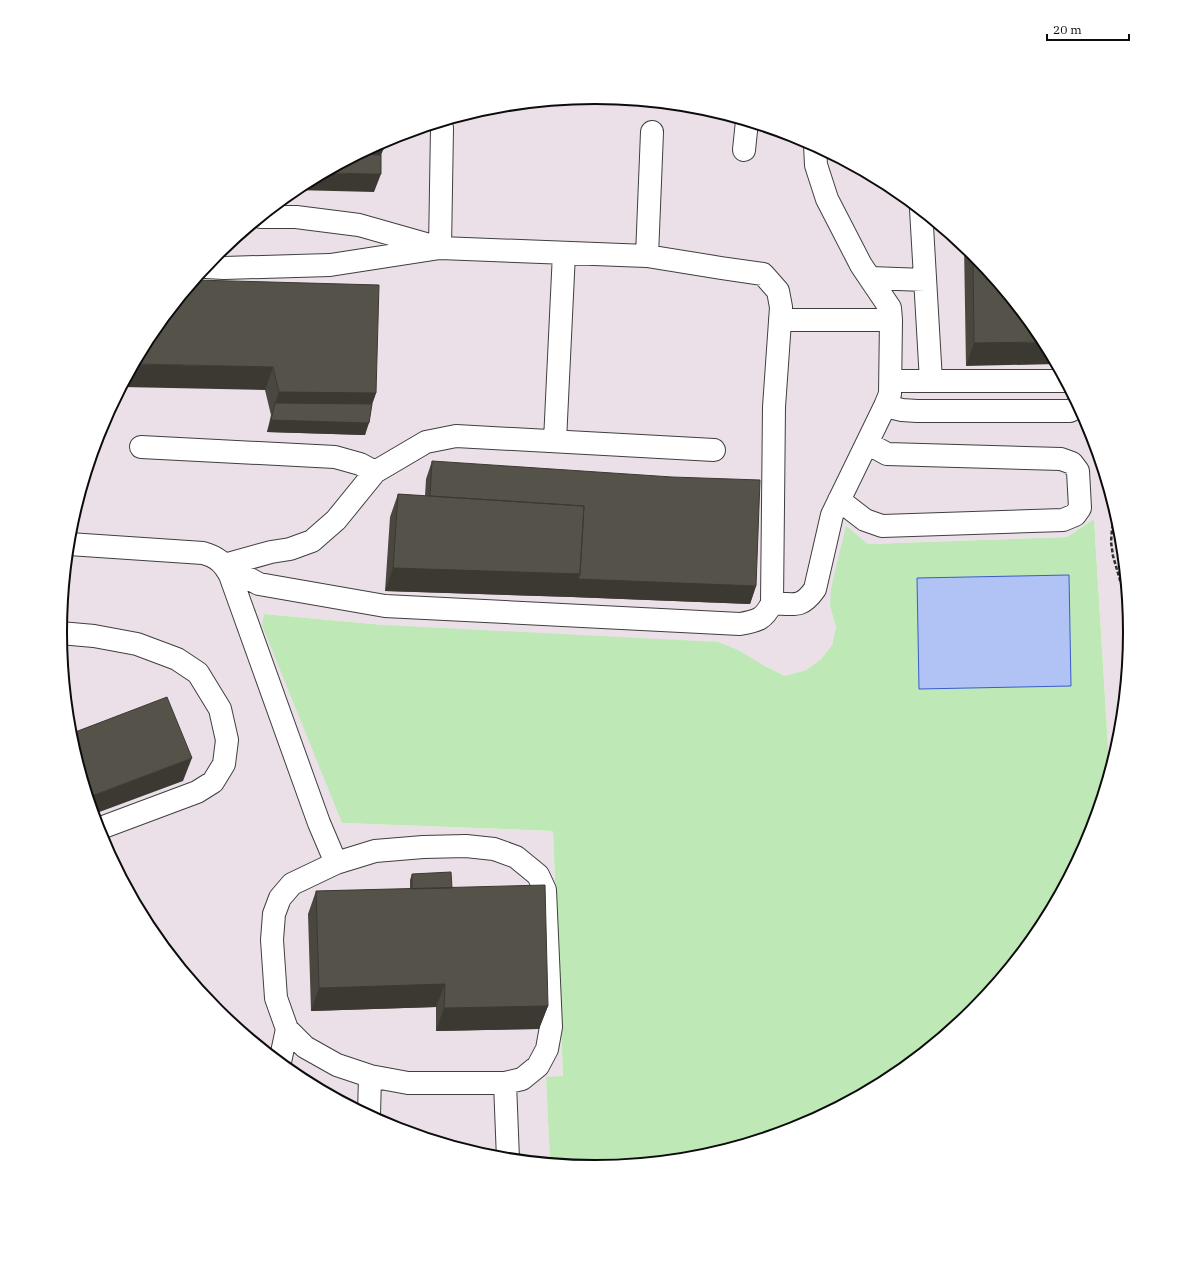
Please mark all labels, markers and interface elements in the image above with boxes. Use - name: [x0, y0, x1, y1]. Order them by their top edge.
- scale bar: [1047, 16, 1129, 42]
- text: 20 m: [1053, 22, 1082, 37]

